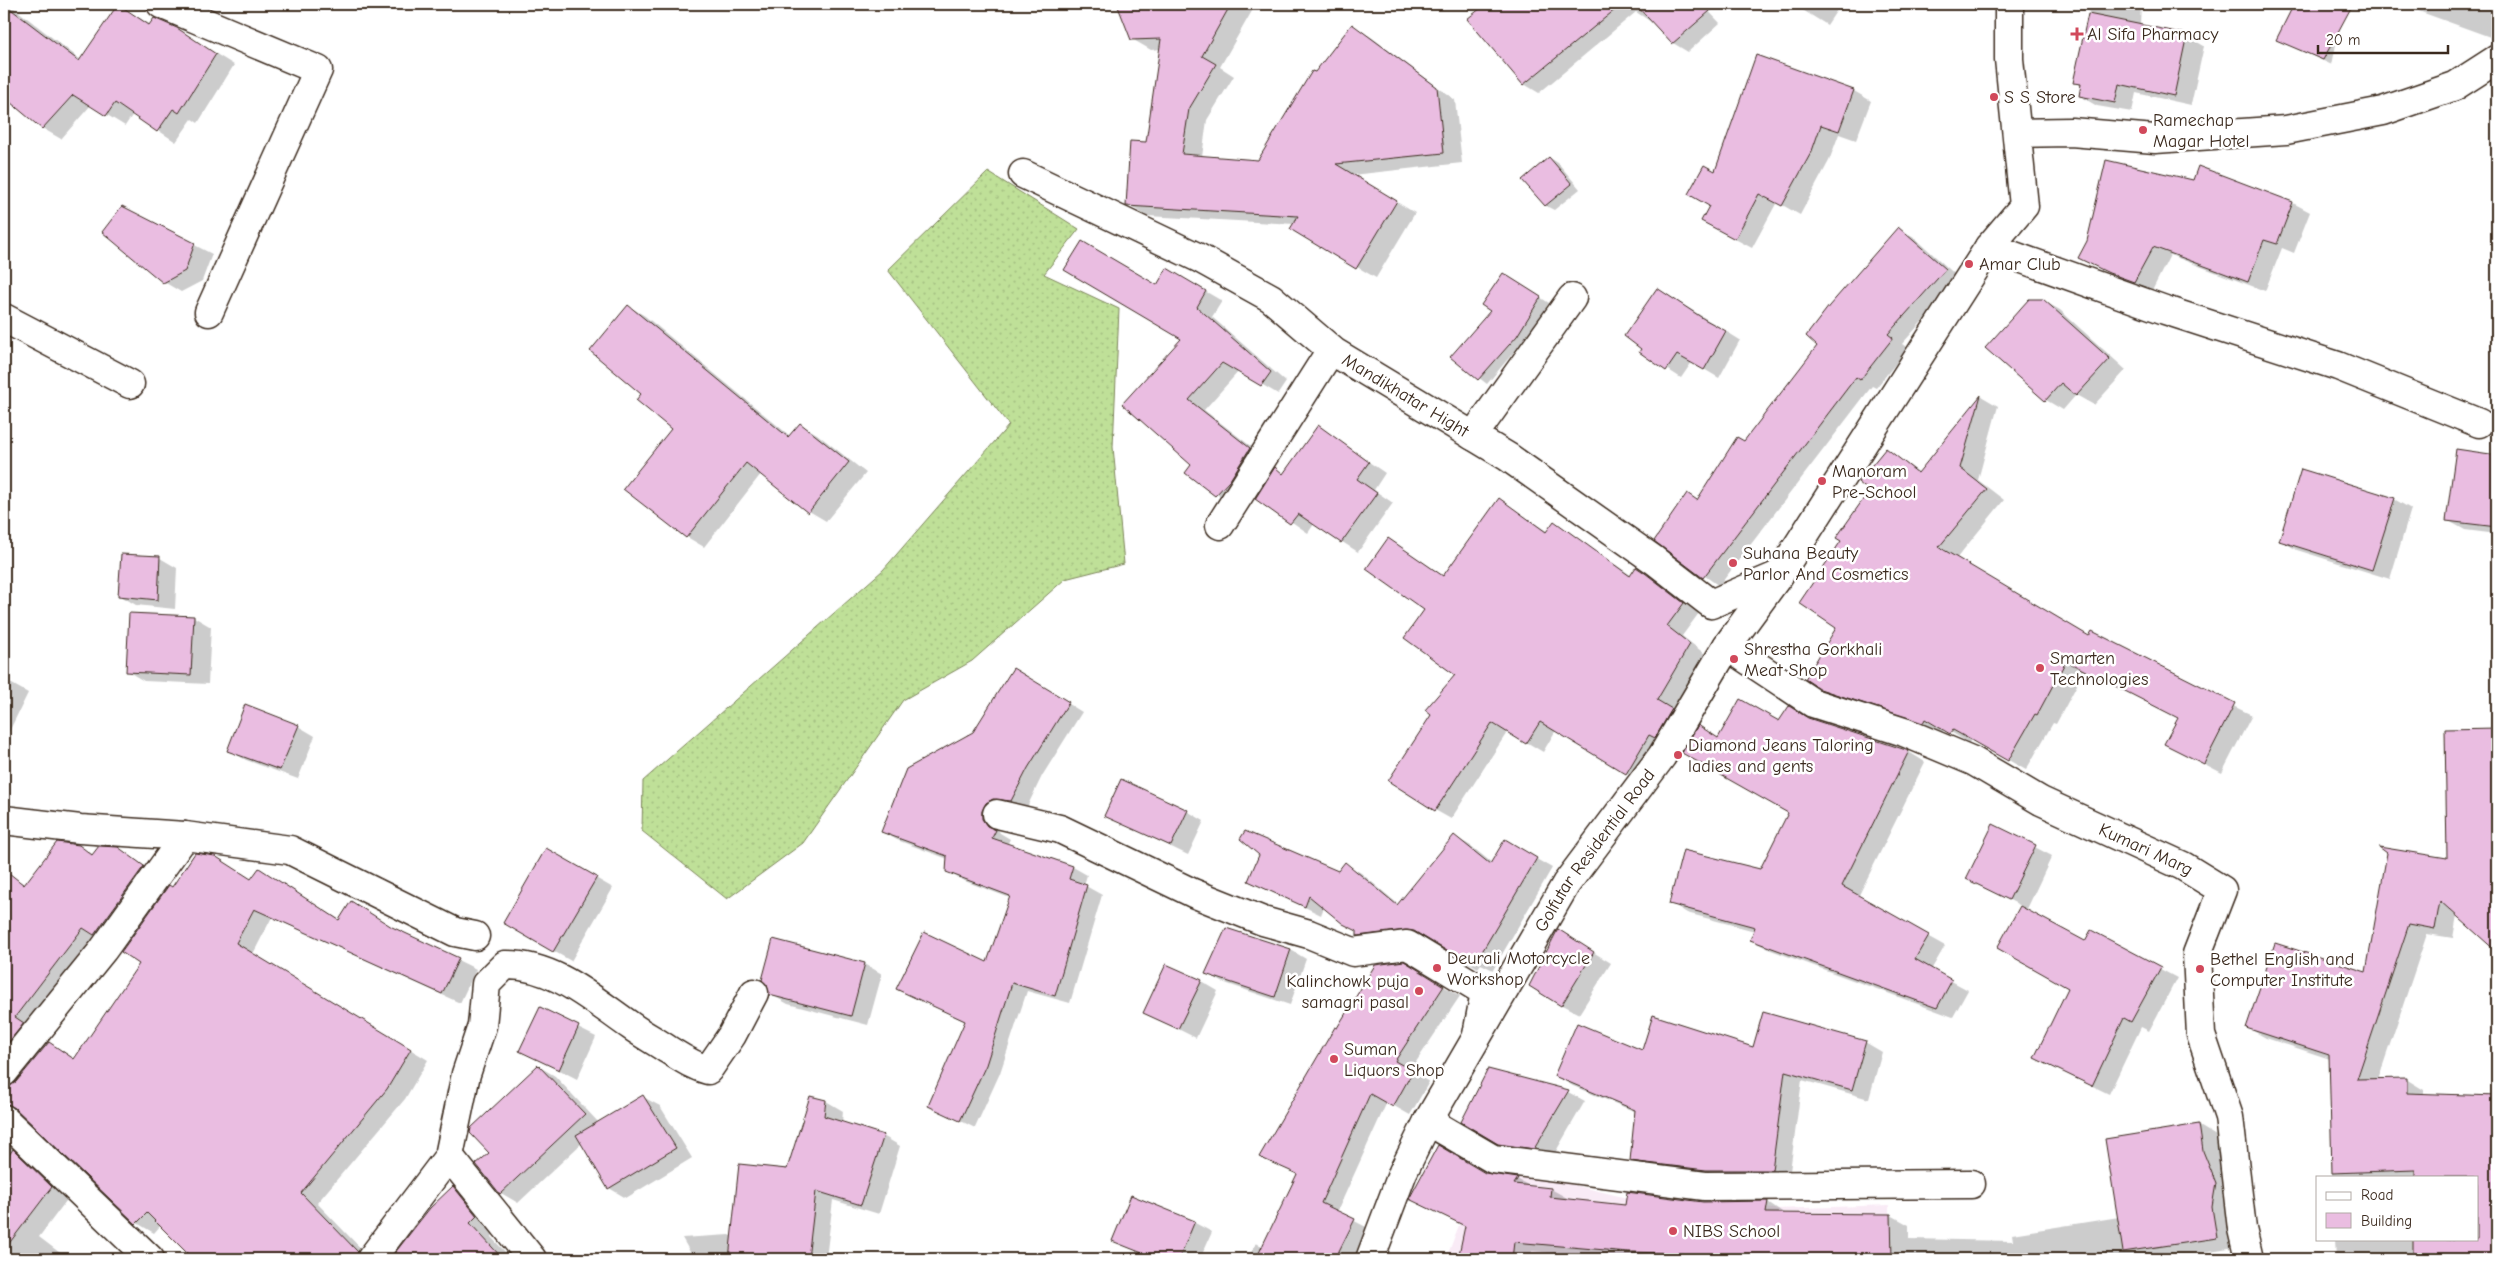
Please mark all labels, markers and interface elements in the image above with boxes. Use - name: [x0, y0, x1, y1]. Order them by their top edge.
- scale bar: [2318, 22, 2448, 54]
- place label: Al Sifa Pharmacy: [2087, 24, 2219, 45]
- marker: Al Sifa Pharmacy: [2071, 28, 2083, 40]
- text: 20 m: [2326, 31, 2360, 49]
- place label: S S Store: [2004, 87, 2076, 108]
- marker: S S Store: [1988, 91, 2000, 103]
- place label: Ramechap Magar Hotel: [2153, 110, 2249, 152]
- marker: Ramechap Magar Hotel: [2137, 124, 2149, 136]
- place label: Amar Club: [1979, 254, 2061, 275]
- marker: Amar Club: [1963, 258, 1975, 270]
- street label: Mandikhatar Hight: [1338, 349, 1474, 442]
- place label: Manoram Pre-School: [1832, 461, 1916, 503]
- marker: Manoram Pre-School: [1816, 475, 1828, 487]
- place label: Suhana Beauty Parlor And Cosmetics: [1743, 543, 1909, 585]
- marker: Suhana Beauty Parlor And Cosmetics: [1727, 557, 1739, 569]
- place label: Shrestha Gorkhali Meat Shop: [1744, 639, 1882, 681]
- place label: Smarten Technologies: [2050, 648, 2148, 690]
- marker: Shrestha Gorkhali Meat Shop: [1728, 653, 1740, 665]
- marker: Smarten Technologies: [2034, 662, 2046, 674]
- place label: Diamond Jeans Taloring ladies and gents: [1688, 735, 1874, 777]
- marker: Diamond Jeans Taloring ladies and gents: [1672, 749, 1684, 761]
- street label: Golfutar Residential Road: [1530, 765, 1659, 936]
- street label: Kumari Marg: [2096, 818, 2197, 880]
- place label: Deurali Motorcycle Workshop: [1447, 948, 1590, 990]
- place label: Bethel English and Computer Institute: [2210, 949, 2354, 991]
- marker: Deurali Motorcycle Workshop: [1431, 962, 1443, 974]
- marker: Bethel English and Computer Institute: [2194, 963, 2206, 975]
- place label: Kalinchowk puja samagri pasal: [1286, 971, 1409, 1013]
- marker: Kalinchowk puja samagri pasal: [1413, 985, 1425, 997]
- place label: Suman Liquors Shop: [1344, 1039, 1444, 1081]
- marker: Suman Liquors Shop: [1328, 1053, 1340, 1065]
- legend: [2316, 1176, 2478, 1240]
- text: Road: [2361, 1186, 2393, 1204]
- text: Building: [2361, 1212, 2412, 1230]
- place label: NIBS School: [1683, 1221, 1780, 1242]
- marker: NIBS School: [1667, 1225, 1679, 1237]

